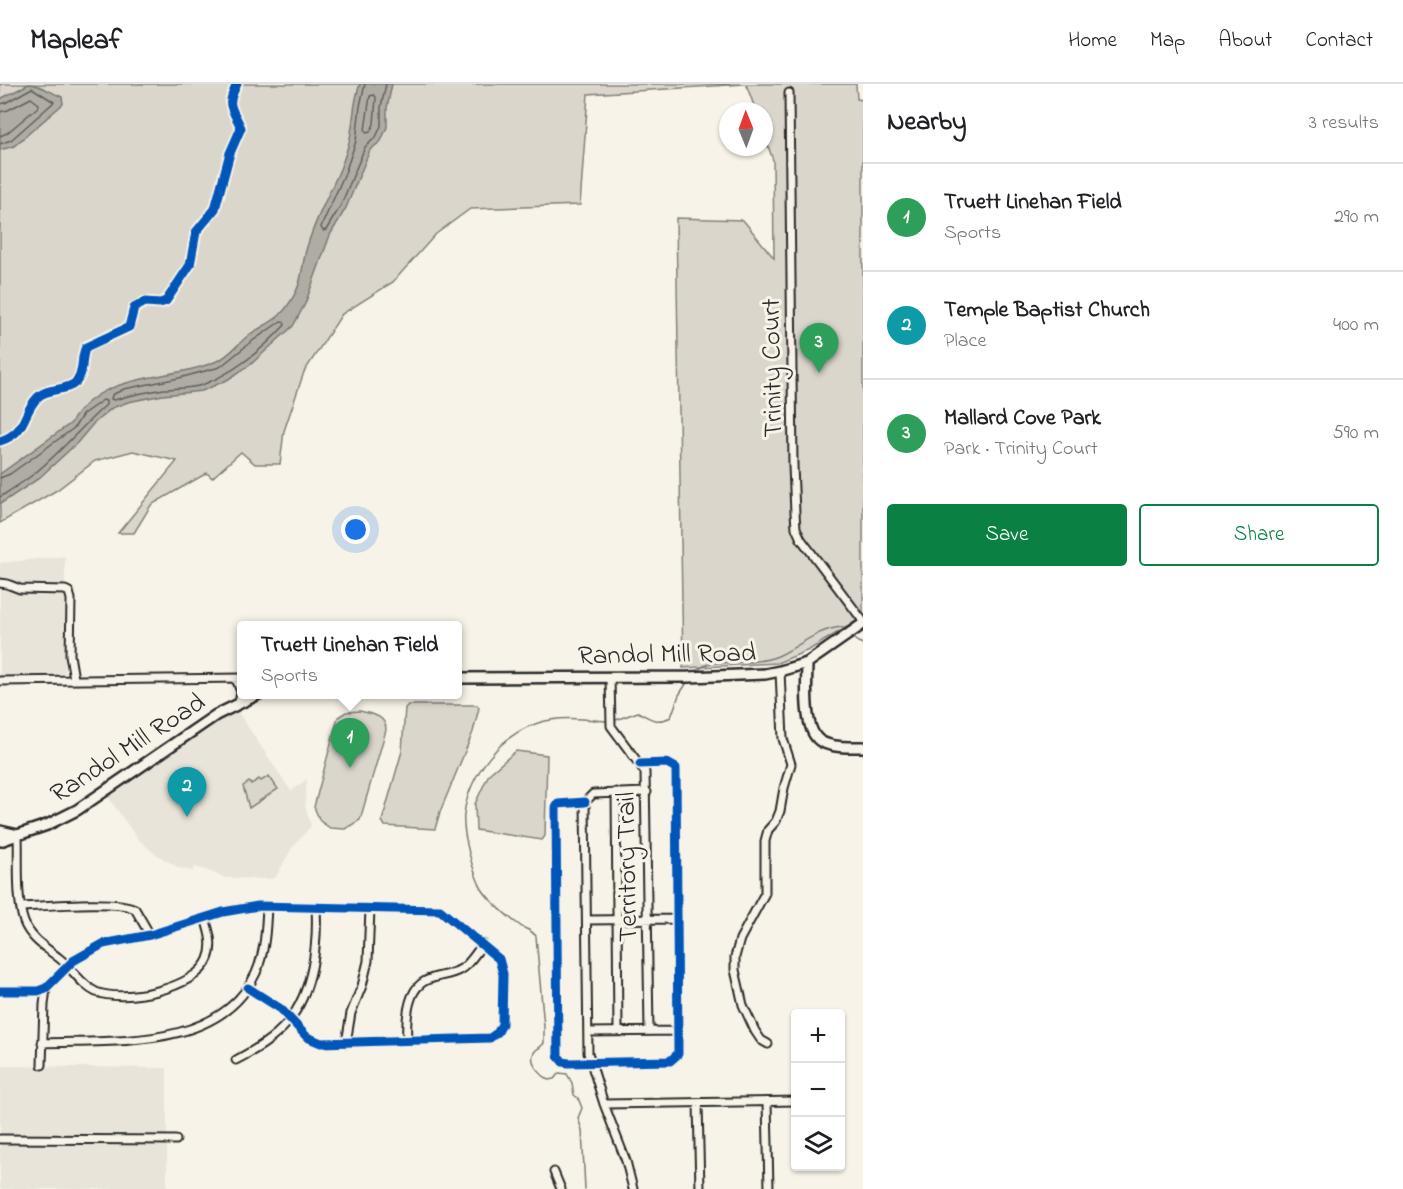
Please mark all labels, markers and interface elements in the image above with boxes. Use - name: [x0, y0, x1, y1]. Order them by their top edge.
- text: Mapleaf: [30, 21, 122, 62]
- text: Home: [1068, 26, 1117, 56]
- text: Map: [1150, 26, 1185, 56]
- text: About: [1218, 26, 1272, 56]
- text: Contact: [1305, 26, 1373, 56]
- north arrow: [719, 102, 773, 156]
- text: Nearby: [887, 104, 966, 142]
- text: 3 results: [1309, 109, 1379, 138]
- text: Truett Linehan Field: [944, 187, 1122, 219]
- text: 1: [903, 203, 910, 232]
- text: 290 m: [1334, 203, 1379, 232]
- text: Sports: [944, 219, 1001, 248]
- text: Temple Baptist Church: [944, 295, 1150, 327]
- street label: Trinity Court: [753, 298, 794, 438]
- text: 2: [902, 311, 911, 340]
- text: 400 m: [1333, 311, 1379, 340]
- pin: 3: [800, 324, 838, 373]
- text: Place: [944, 327, 986, 356]
- text: Mallard Cove Park: [944, 403, 1101, 435]
- text: 3: [902, 419, 911, 448]
- text: 590 m: [1332, 419, 1379, 448]
- text: Park · Trinity Court: [944, 435, 1098, 464]
- button: Save: [887, 504, 1127, 566]
- button: Share: [1139, 504, 1379, 566]
- your location: [341, 515, 370, 544]
- popup: [237, 621, 462, 699]
- text: Truett Linehan Field: [261, 630, 438, 662]
- street label: Randol Mill Road: [578, 634, 757, 677]
- text: Sports: [261, 662, 318, 691]
- street label: Randol Mill Road: [43, 684, 214, 814]
- pin: 1: [330, 718, 370, 768]
- pin: 2: [168, 768, 207, 817]
- street label: Territory Trail: [608, 792, 649, 942]
- map controls: [791, 1009, 845, 1171]
- button: +: [791, 1009, 845, 1063]
- button: −: [791, 1063, 845, 1117]
- button: layers: [791, 1117, 845, 1171]

